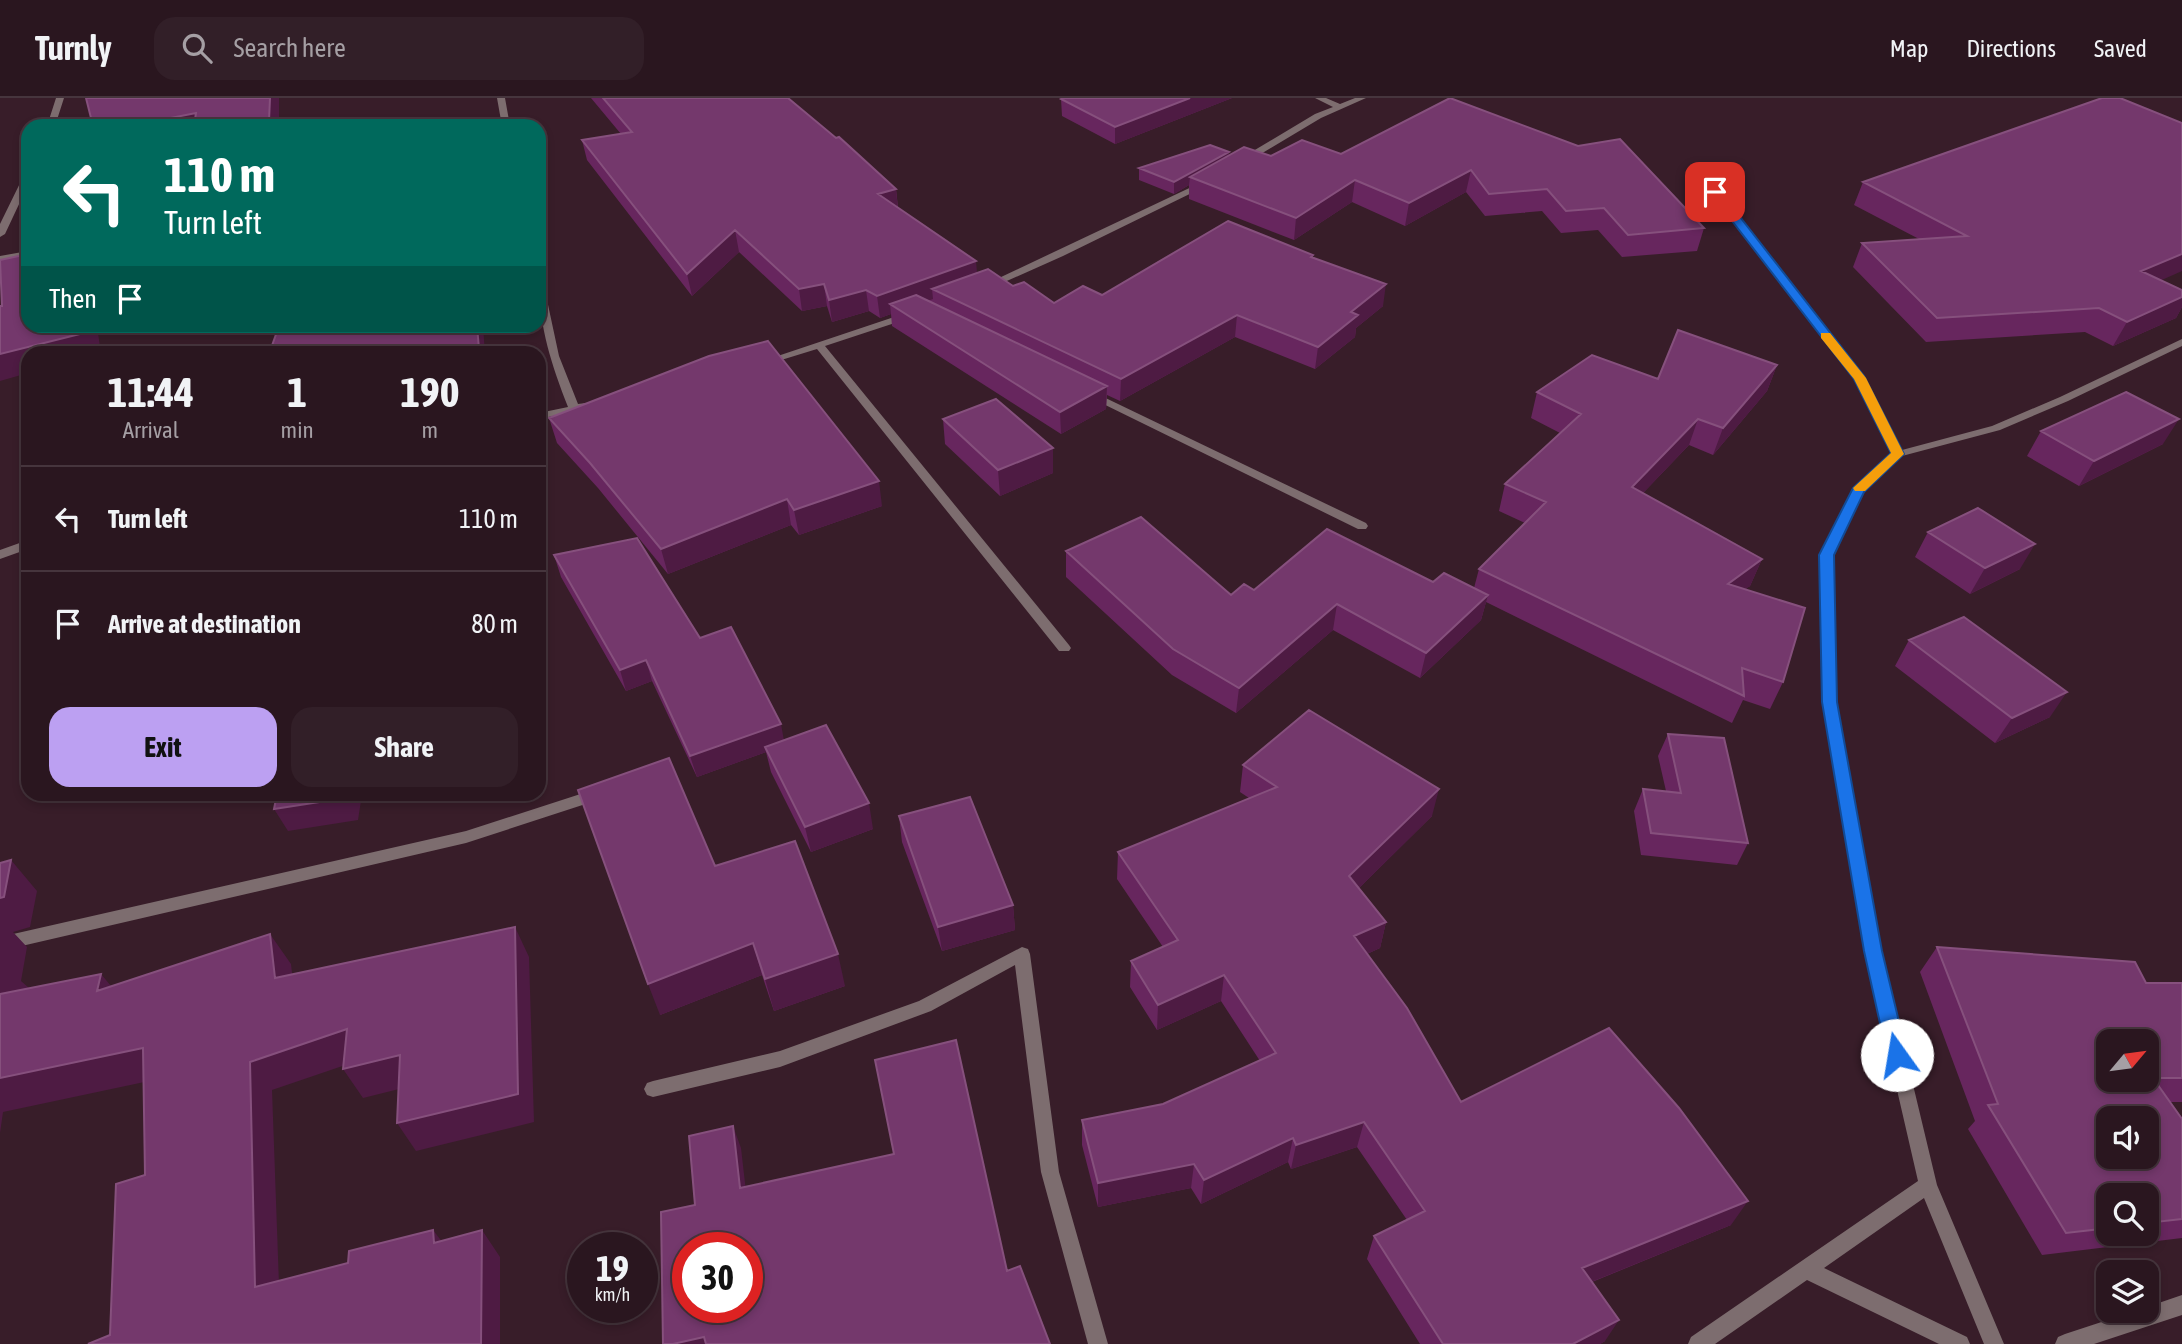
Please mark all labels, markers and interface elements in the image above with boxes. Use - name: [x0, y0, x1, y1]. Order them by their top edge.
- search box: [154, 17, 644, 80]
- text: Turnly: [35, 29, 112, 67]
- icon: search: [178, 29, 216, 67]
- text: Search here: [234, 33, 346, 63]
- text: Map: [1890, 35, 1928, 62]
- text: Directions: [1966, 35, 2056, 62]
- text: Saved: [2094, 35, 2147, 62]
- text: 110 m: [164, 146, 275, 202]
- icon: left: [49, 147, 140, 238]
- pin: [1685, 162, 1745, 222]
- icon: arrive: [1696, 173, 1734, 211]
- text: Turn left: [164, 204, 262, 241]
- icon: arrive: [111, 280, 149, 318]
- text: Then: [49, 284, 97, 314]
- text: 11:44: [108, 368, 194, 416]
- text: 1: [287, 368, 307, 416]
- text: 190: [400, 368, 459, 416]
- text: Arrival: [123, 417, 179, 443]
- text: min: [281, 417, 314, 443]
- text: m: [422, 417, 438, 443]
- icon: left: [49, 500, 87, 538]
- text: Turn left: [108, 504, 188, 534]
- text: 110 m: [459, 504, 518, 534]
- icon: arrive: [49, 605, 87, 643]
- text: Arrive at destination: [108, 609, 301, 639]
- text: 80 m: [471, 609, 518, 639]
- button: Exit: [49, 707, 277, 787]
- button: Share: [291, 707, 518, 787]
- position arrow: [1860, 1018, 1934, 1092]
- north arrow: [2096, 1029, 2160, 1092]
- map controls: [2096, 1029, 2159, 1323]
- button: sound: [2096, 1106, 2159, 1169]
- button: search: [2096, 1183, 2159, 1246]
- speed limit sign: 30: [672, 1232, 763, 1323]
- text: 19: [596, 1248, 629, 1288]
- button: layers: [2096, 1260, 2159, 1323]
- text: km/h: [595, 1284, 630, 1305]

